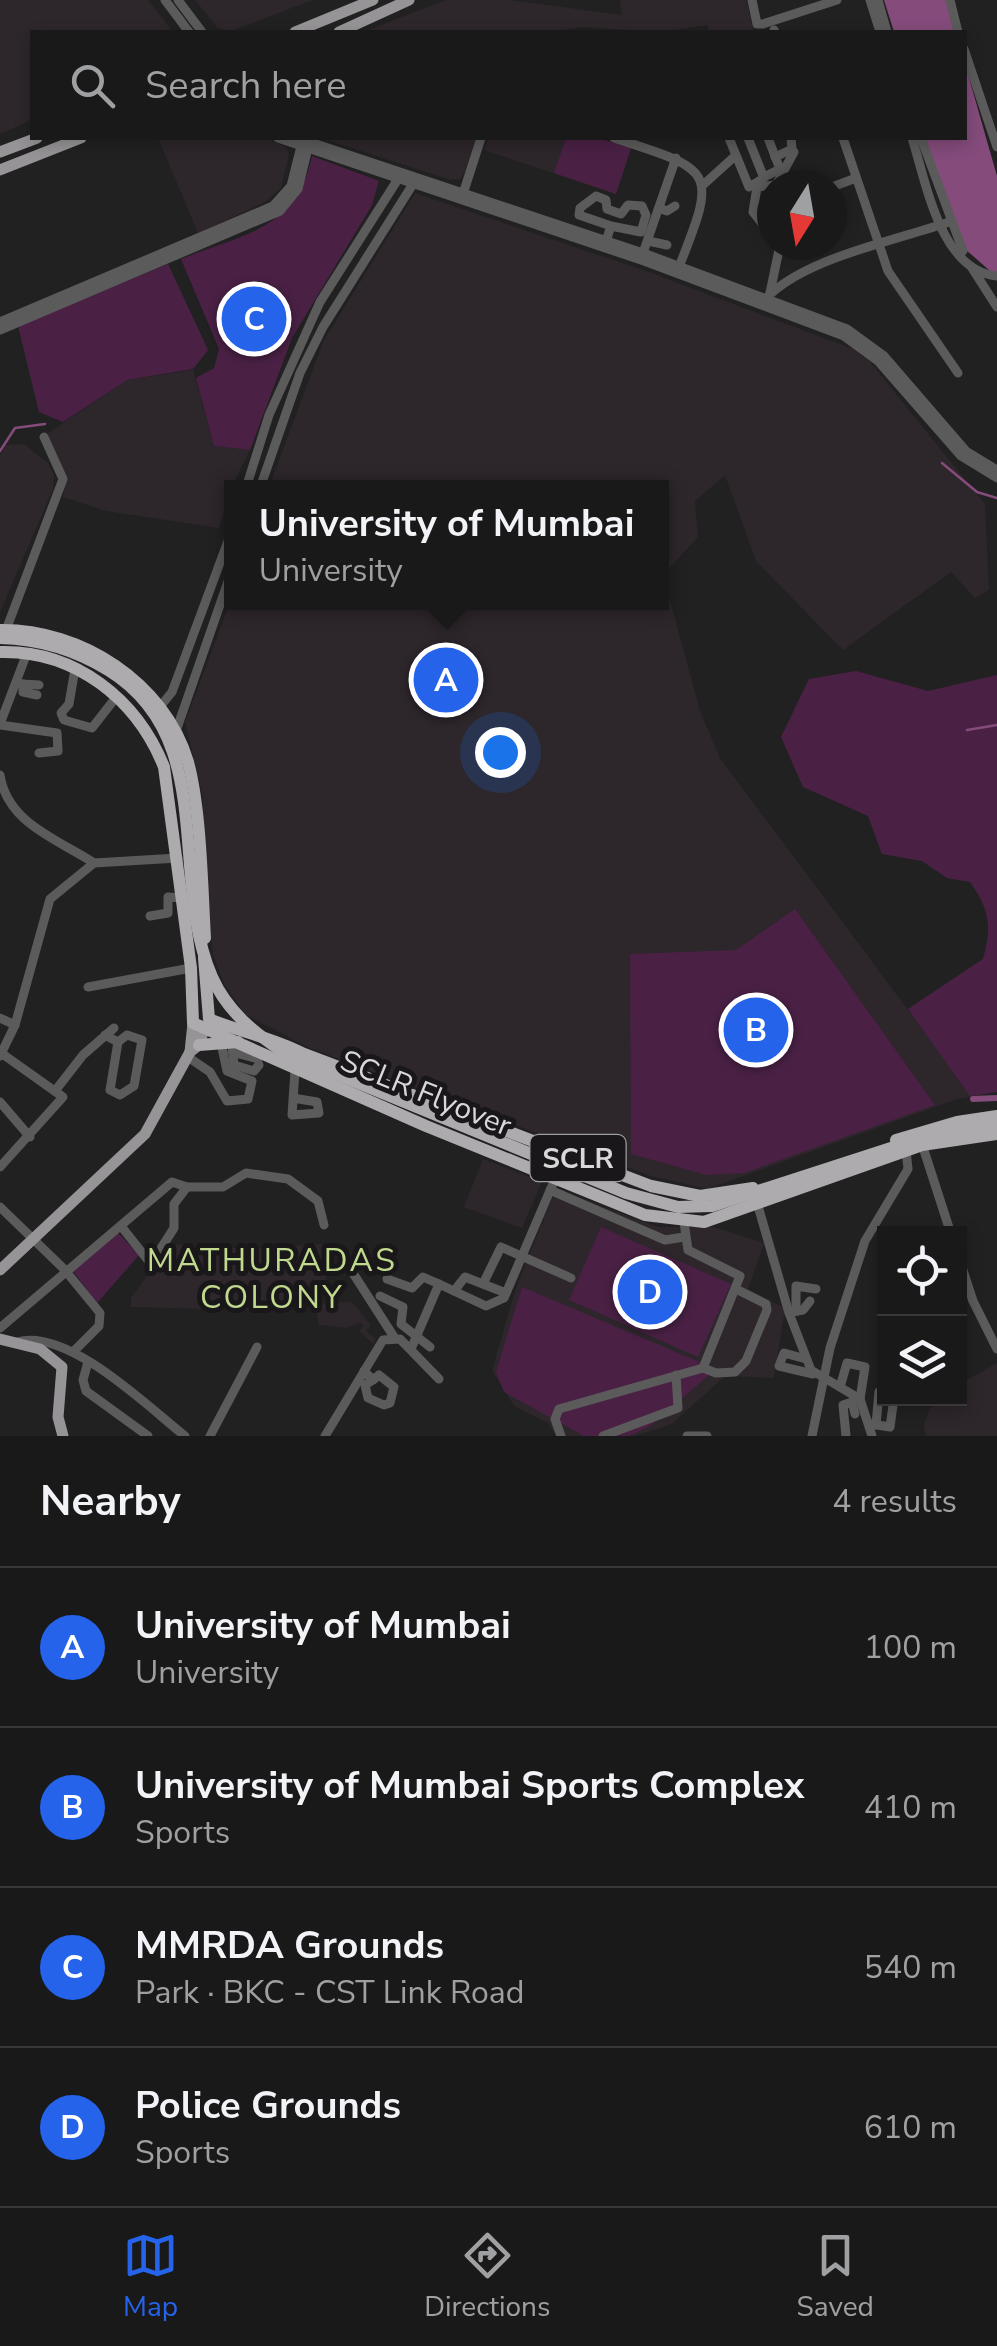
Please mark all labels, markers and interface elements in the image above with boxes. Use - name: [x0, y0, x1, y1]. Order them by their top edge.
- search box: [30, 30, 967, 140]
- icon: search: [65, 58, 120, 113]
- text: Search here: [145, 60, 346, 111]
- north arrow: [757, 170, 847, 260]
- pin: C: [222, 282, 286, 356]
- popup: [224, 480, 669, 610]
- text: University of Mumbai: [259, 498, 634, 549]
- text: University: [259, 549, 403, 592]
- pin: A: [414, 642, 478, 718]
- your location: [475, 727, 526, 778]
- pin: B: [724, 992, 788, 1068]
- street label: SCLR Flyover: [334, 1041, 518, 1147]
- road number: SCLR: [530, 1135, 626, 1181]
- map controls: [877, 1226, 967, 1406]
- button: locate: [877, 1226, 967, 1316]
- district label: MATHURADAS COLONY: [147, 1239, 397, 1319]
- pin: D: [618, 1254, 682, 1330]
- button: layers: [877, 1316, 967, 1406]
- text: Nearby: [40, 1473, 181, 1530]
- text: 4 results: [832, 1480, 957, 1523]
- text: University of Mumbai: [135, 1600, 511, 1651]
- text: A: [61, 1626, 84, 1669]
- text: 100 m: [864, 1626, 957, 1669]
- text: University: [135, 1651, 279, 1694]
- text: University of Mumbai Sports Complex: [135, 1760, 805, 1811]
- text: B: [61, 1786, 84, 1829]
- text: 410 m: [864, 1786, 957, 1829]
- text: Sports: [135, 1811, 230, 1854]
- text: MMRDA Grounds: [135, 1920, 444, 1971]
- text: C: [62, 1946, 83, 1989]
- text: 540 m: [864, 1946, 957, 1989]
- text: Park · BKC - CST Link Road: [135, 1971, 524, 2014]
- text: Police Grounds: [135, 2080, 401, 2131]
- text: D: [60, 2106, 85, 2149]
- text: 610 m: [864, 2106, 957, 2149]
- text: Sports: [135, 2131, 230, 2174]
- tab: Map: [123, 2228, 178, 2326]
- tab: Directions: [424, 2228, 550, 2326]
- tab: Saved: [797, 2228, 874, 2326]

